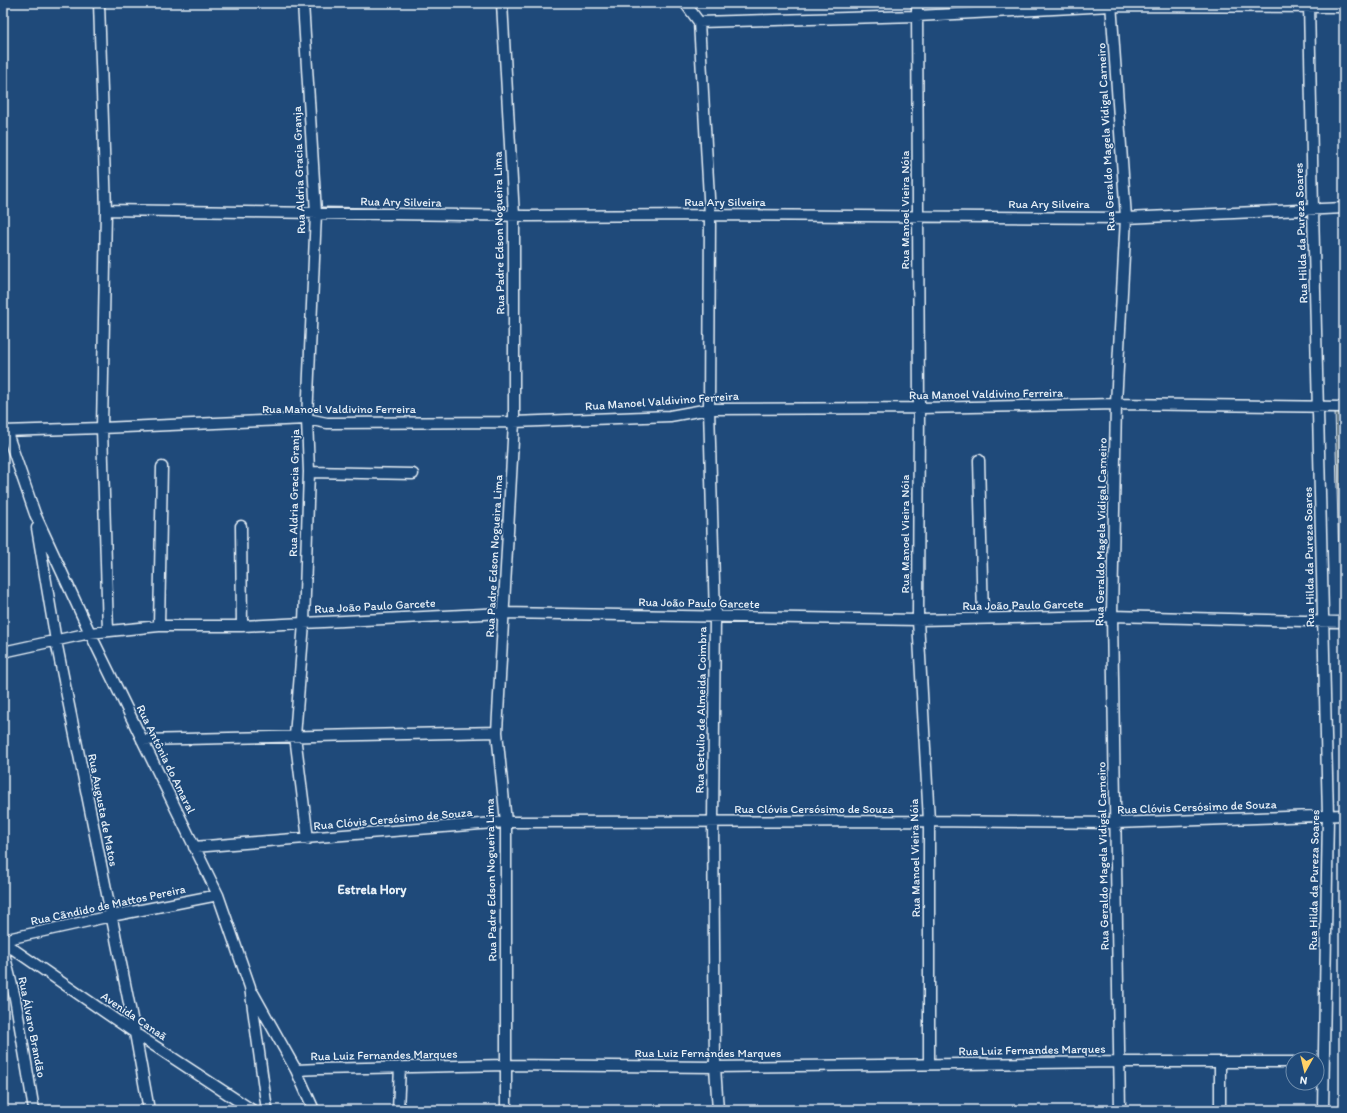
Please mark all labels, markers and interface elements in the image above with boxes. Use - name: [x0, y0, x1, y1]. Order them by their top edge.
- street label: Rua Geraldo Magela Vidigal Carneiro: [1094, 42, 1118, 232]
- street label: Rua Aldria Gracia Granja: [290, 105, 308, 234]
- street label: Rua Padre Edson Nogueira Lima: [491, 150, 507, 315]
- street label: Rua Manoel Vieira Nóia: [898, 150, 912, 269]
- street label: Rua Hilda da Pureza Soares: [1292, 162, 1310, 304]
- street label: Rua Ary Silveira: [360, 194, 443, 210]
- street label: Rua Ary Silveira: [684, 195, 767, 209]
- street label: Rua Ary Silveira: [1008, 197, 1091, 211]
- street label: Rua Manoel Valdivino Ferreira: [909, 386, 1064, 402]
- street label: Rua Manoel Valdivino Ferreira: [585, 389, 740, 413]
- street label: Rua Manoel Valdivino Ferreira: [262, 402, 417, 416]
- street label: Rua Aldria Gracia Granja: [286, 428, 302, 557]
- street label: Rua Geraldo Magela Vidigal Carneiro: [1092, 438, 1110, 626]
- street label: Rua Padre Edson Nogueira Lima: [483, 473, 505, 638]
- street label: Rua Manoel Vieira Nóia: [898, 474, 912, 593]
- street label: Rua Hilda da Pureza Soares: [1301, 487, 1317, 627]
- street label: Rua João Paulo Garcete: [638, 595, 760, 611]
- street label: Rua João Paulo Garcete: [314, 596, 436, 616]
- street label: Rua João Paulo Garcete: [962, 597, 1084, 613]
- street label: Rua Getulio de Almeida Coimbra: [693, 626, 709, 794]
- street label: Rua Antônia do Amaral: [134, 702, 199, 816]
- street label: Rua Augusta de Matos: [85, 752, 121, 868]
- street label: Rua Geraldo Magela Vidigal Carneiro: [1094, 762, 1112, 950]
- street label: Rua Padre Edson Nogueira Lima: [483, 797, 499, 962]
- street label: Rua Clóvis Cersósimo de Souza: [1117, 797, 1278, 817]
- street label: Rua Manoel Vieira Nóia: [907, 798, 923, 918]
- street label: Rua Clóvis Cersósimo de Souza: [734, 802, 895, 816]
- street label: Rua Clóvis Cersósimo de Souza: [313, 805, 474, 833]
- street label: Rua Hilda da Pureza Soares: [1306, 810, 1322, 950]
- street label: Rua Cãndido de Mattos Pereira: [29, 882, 187, 928]
- district label: Estrela Hory: [338, 882, 407, 898]
- street label: Rua Álvaro Brandão: [15, 975, 49, 1079]
- street label: Avenida Canaã: [98, 989, 170, 1044]
- street label: Rua Luiz Fernandes Marques: [958, 1042, 1106, 1058]
- street label: Rua Luiz Fernandes Marques: [635, 1046, 781, 1060]
- street label: Rua Luiz Fernandes Marques: [310, 1047, 458, 1063]
- north arrow: [1285, 1051, 1325, 1091]
- text: N: [1299, 1073, 1308, 1087]

